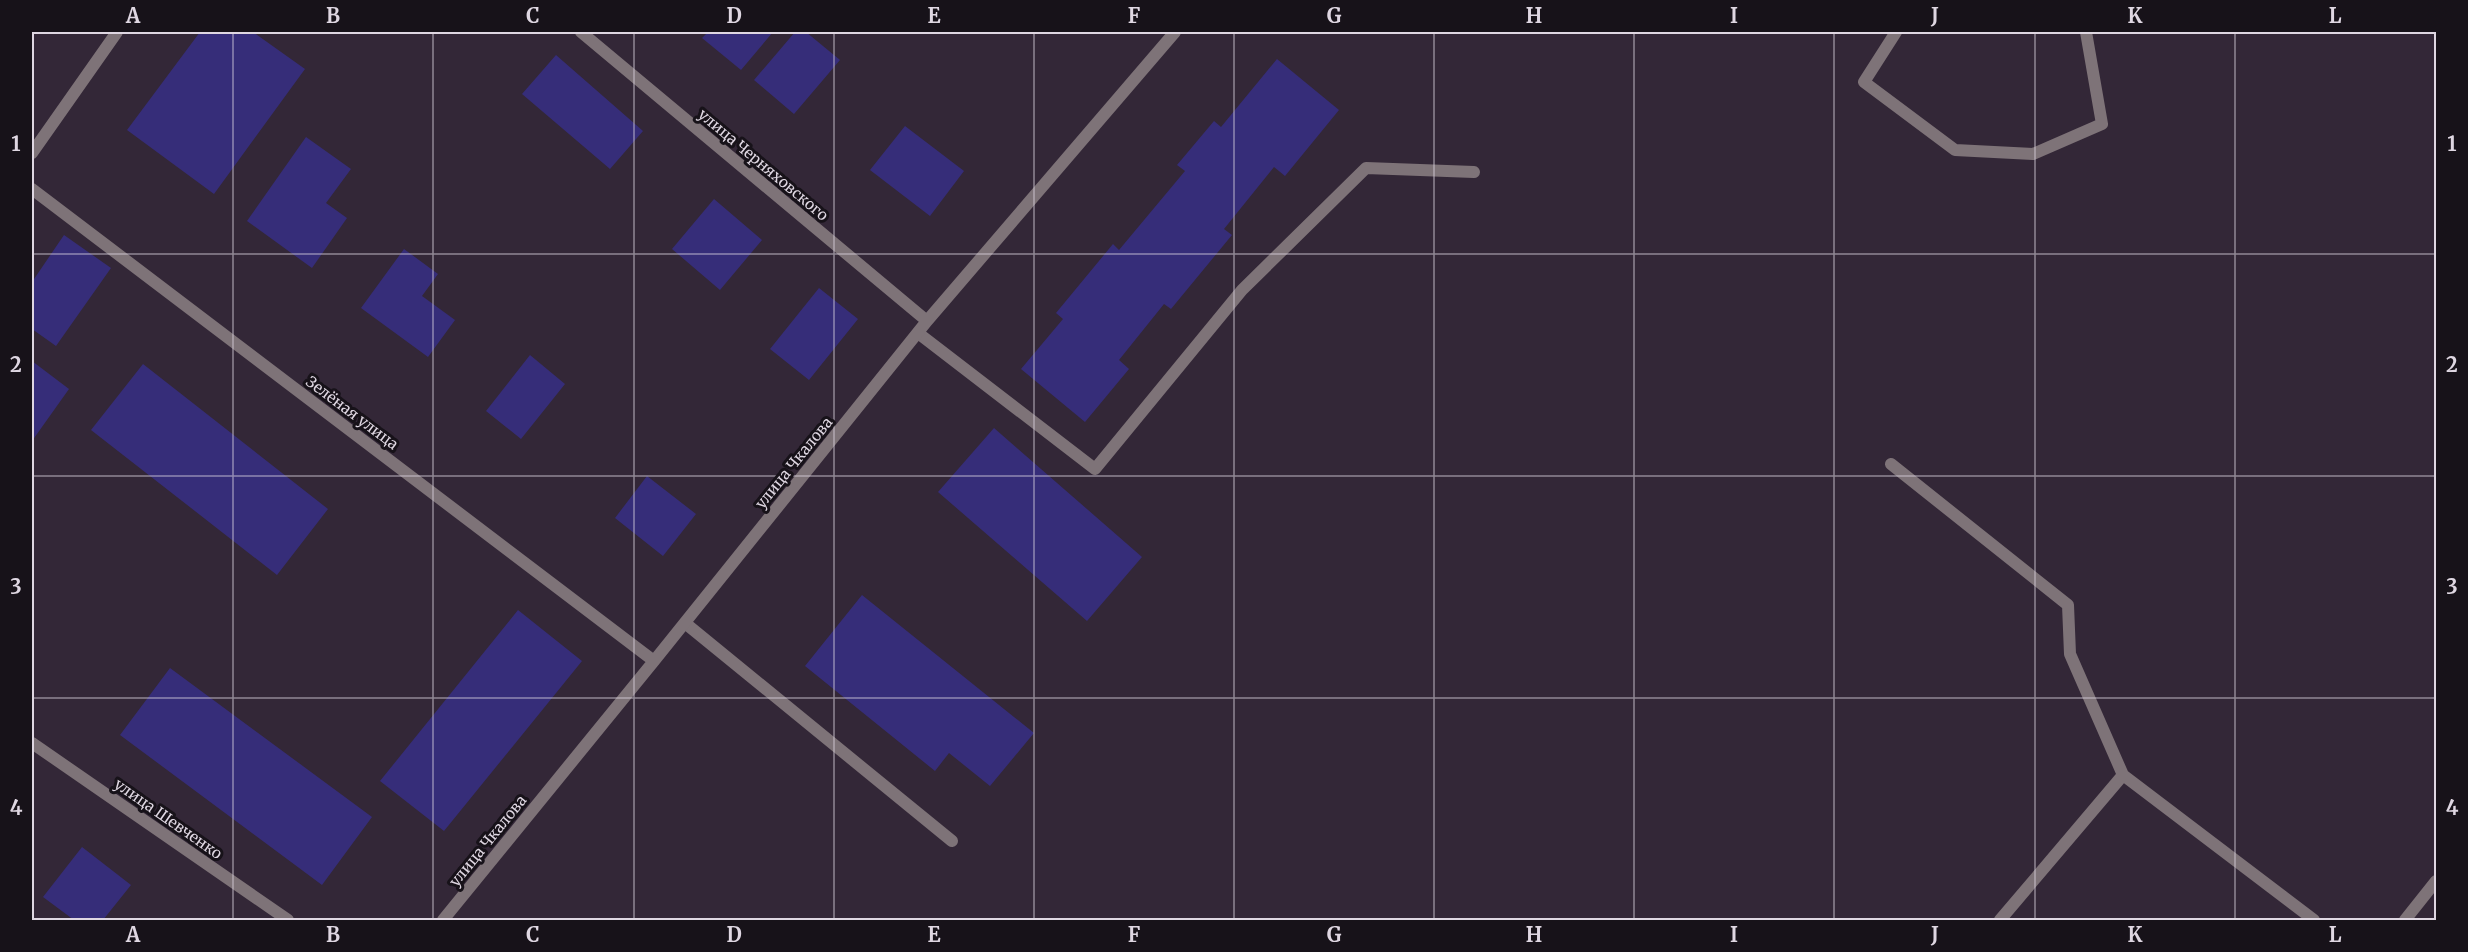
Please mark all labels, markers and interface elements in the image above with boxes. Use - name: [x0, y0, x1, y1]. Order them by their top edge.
- text: A: [125, 3, 141, 28]
- text: B: [326, 3, 340, 28]
- text: C: [526, 3, 540, 28]
- text: D: [726, 3, 742, 28]
- text: E: [927, 3, 941, 28]
- text: F: [1128, 3, 1141, 28]
- text: G: [1327, 3, 1342, 28]
- text: H: [1526, 3, 1542, 28]
- text: I: [1730, 3, 1738, 28]
- text: J: [1930, 3, 1939, 28]
- text: K: [2128, 3, 2143, 28]
- text: L: [2329, 3, 2342, 28]
- street label: улица Черняховского: [694, 105, 832, 225]
- text: 1: [11, 131, 21, 156]
- text: 1: [2447, 131, 2457, 156]
- text: 2: [10, 352, 22, 377]
- text: 2: [2446, 352, 2458, 377]
- street label: Зелёная улица: [302, 372, 402, 453]
- street label: улица Чкалова: [751, 413, 836, 512]
- text: 3: [10, 574, 22, 599]
- text: 3: [2446, 574, 2458, 599]
- street label: улица Шевченко: [111, 774, 226, 863]
- street label: улица Чкалова: [445, 791, 530, 890]
- text: 4: [10, 795, 23, 820]
- text: 4: [2446, 795, 2459, 820]
- text: A: [125, 922, 141, 947]
- text: B: [326, 922, 340, 947]
- text: C: [526, 922, 540, 947]
- text: D: [726, 922, 742, 947]
- text: E: [927, 922, 941, 947]
- text: F: [1128, 922, 1141, 947]
- text: G: [1327, 922, 1342, 947]
- text: H: [1526, 922, 1542, 947]
- text: I: [1730, 922, 1738, 947]
- text: J: [1930, 922, 1939, 947]
- text: K: [2128, 922, 2143, 947]
- text: L: [2329, 922, 2342, 947]

